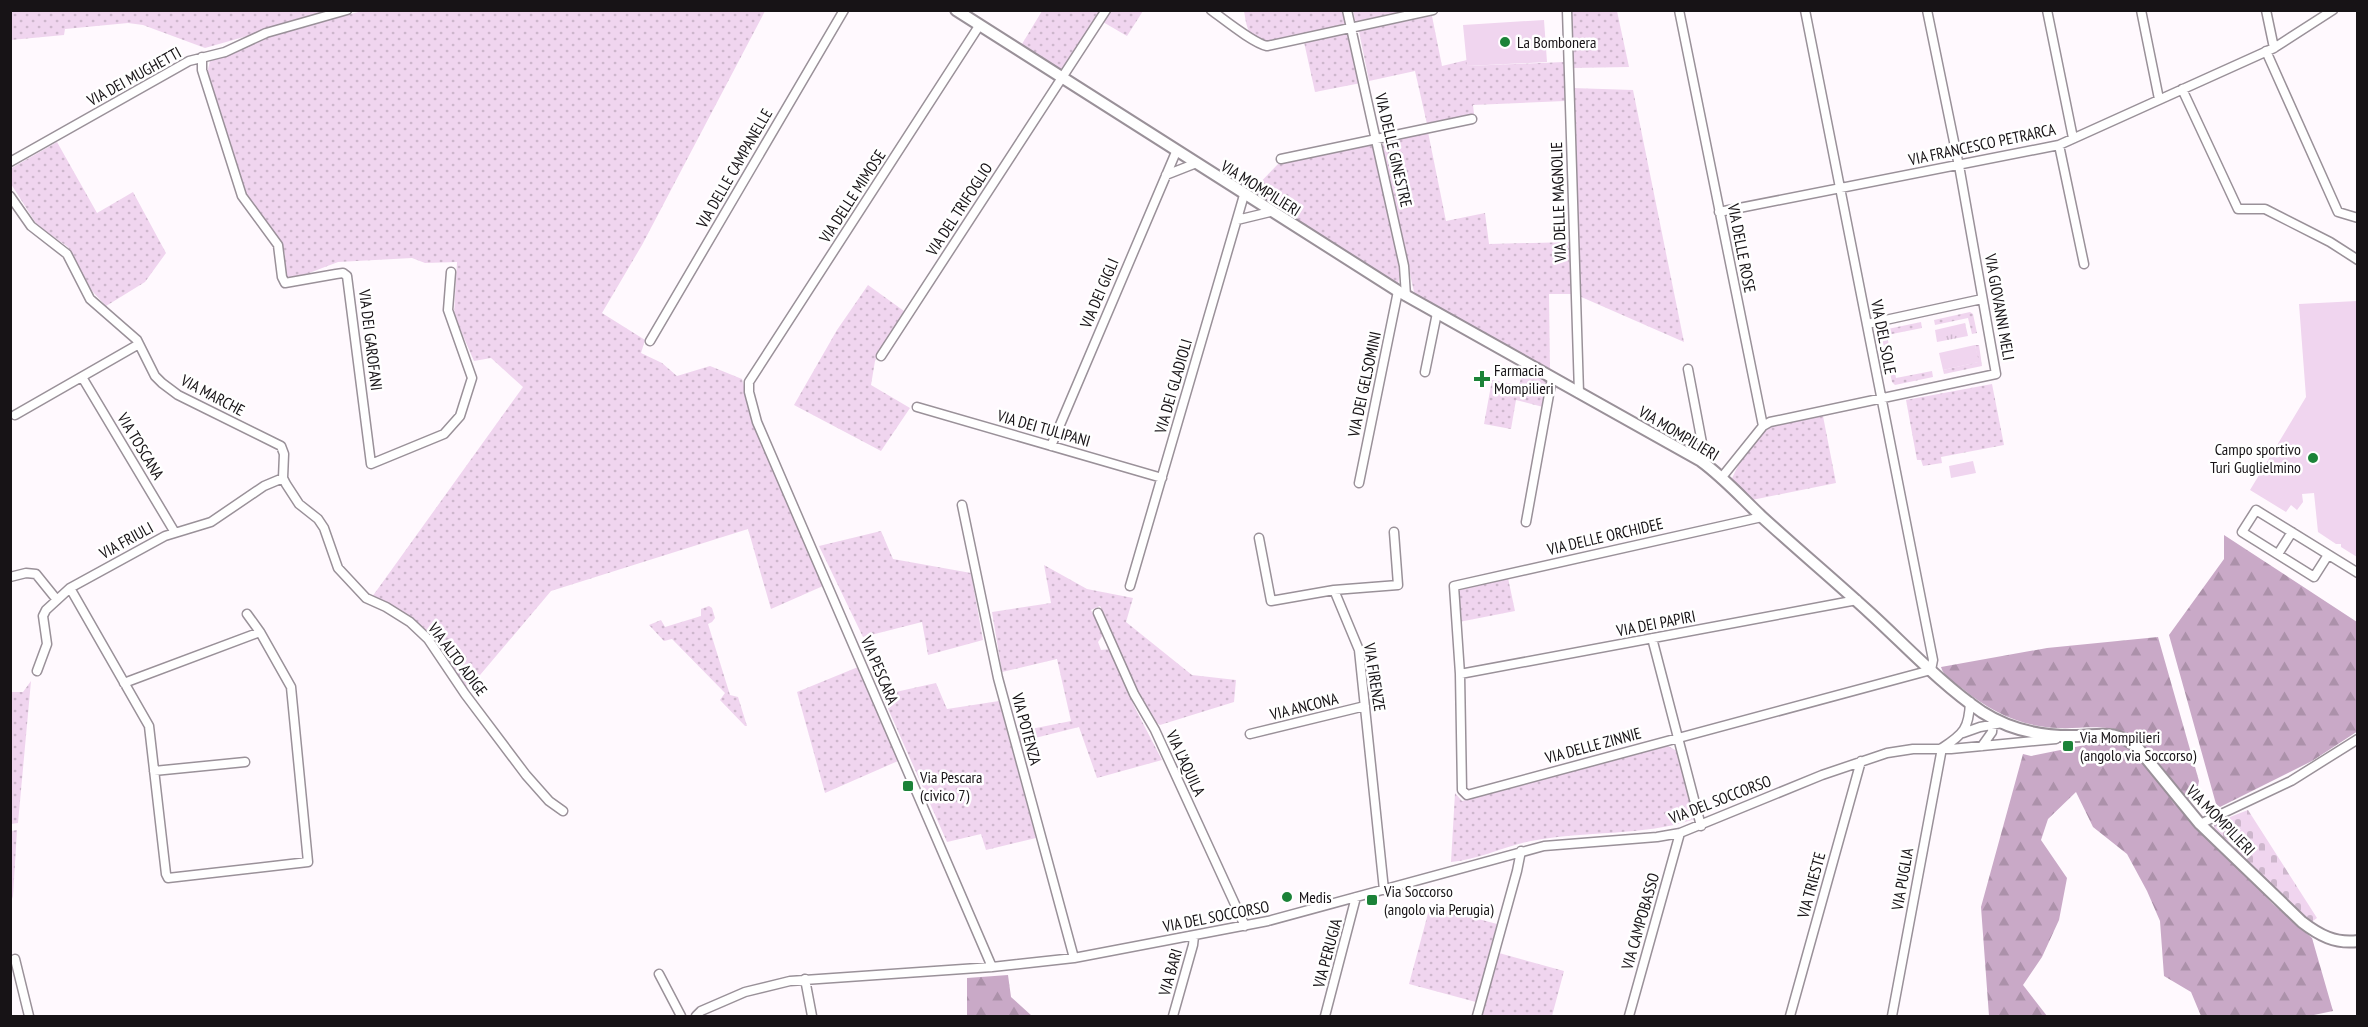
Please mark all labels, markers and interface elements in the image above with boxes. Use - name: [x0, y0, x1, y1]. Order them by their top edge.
- place label: La Bombonera: [1517, 32, 1596, 52]
- marker: La Bombonera: [1498, 35, 1512, 49]
- street label: VIA DEI MUGHETTI: [83, 42, 184, 110]
- street label: VIA DELLE GINESTRE: [1371, 90, 1417, 209]
- street label: VIA DELLE CAMPANELLE: [691, 105, 776, 232]
- street label: VIA FRANCESCO PETRARCA: [1906, 119, 2058, 170]
- street label: VIA DELLE MAGNOLIE: [1546, 141, 1570, 263]
- street label: VIA DELLE MIMOSE: [814, 146, 890, 247]
- street label: VIA MOMPILIERI: [1217, 155, 1305, 220]
- street label: VIA DEL TRIFOGLIO: [921, 159, 997, 260]
- street label: VIA DELLE ROSE: [1723, 201, 1760, 294]
- street label: VIA GIOVANNI MELI: [1981, 251, 2019, 362]
- street label: VIA DEI GIGLI: [1075, 255, 1123, 332]
- street label: VIA DEI GAROFANI: [355, 287, 387, 392]
- street label: VIA DEL SOLE: [1867, 297, 1901, 376]
- street label: VIA DEI GELSOMINI: [1343, 329, 1385, 439]
- street label: VIA DEI GLADIOLI: [1150, 336, 1196, 437]
- place label: Farmacia Mompilieri: [1494, 360, 1554, 398]
- street label: VIA MARCHE: [177, 369, 248, 420]
- marker: Farmacia Mompilieri: [1475, 372, 1489, 386]
- street label: VIA MOMPILIERI: [1634, 401, 1723, 465]
- street label: VIA DEI TULIPANI: [994, 405, 1093, 451]
- street label: VIA TOSCANA: [113, 408, 169, 483]
- place label: Campo sportivo Turi Guglielmino: [2210, 439, 2301, 477]
- marker: Campo sportivo Turi Guglielmino: [2306, 451, 2320, 465]
- street label: VIA DELLE ORCHIDEE: [1544, 513, 1665, 559]
- street label: VIA FRIULI: [95, 517, 156, 563]
- street label: VIA DEI PAPIRI: [1614, 606, 1697, 641]
- street label: VIA ALTO ADIGE: [423, 618, 492, 700]
- street label: VIA PESCARA: [856, 632, 903, 707]
- street label: VIA FIRENZE: [1360, 640, 1390, 713]
- street label: VIA ANCONA: [1267, 688, 1340, 724]
- street label: VIA POTENZA: [1008, 690, 1046, 768]
- street label: VIA DELLE ZINNIE: [1542, 723, 1643, 768]
- street label: VIA L'AQUILA: [1162, 726, 1210, 799]
- place label: Via Mompilieri (angolo via Soccorso): [2079, 727, 2197, 765]
- marker: Via Mompilieri (angolo via Soccorso): [2061, 739, 2075, 753]
- place label: Via Pescara (civico 7): [919, 767, 982, 805]
- street label: VIA DEL SOCCORSO: [1665, 770, 1774, 828]
- marker: Via Pescara (civico 7): [901, 779, 915, 793]
- street label: VIA MOMPILIERI: [2182, 780, 2260, 859]
- street label: VIA PUGLIA: [1887, 846, 1917, 913]
- street label: VIA TRIESTE: [1792, 850, 1829, 921]
- street label: VIA CAMPOBASSO: [1616, 870, 1663, 973]
- place label: Via Soccorso (angolo via Perugia): [1383, 881, 1494, 919]
- place label: Medis: [1299, 887, 1332, 907]
- marker: Medis: [1280, 890, 1294, 904]
- marker: Via Soccorso (angolo via Perugia): [1365, 893, 1379, 907]
- street label: VIA DEL SOCCORSO: [1160, 896, 1271, 936]
- street label: VIA PERUGIA: [1308, 916, 1346, 991]
- street label: VIA BARI: [1153, 946, 1186, 999]

